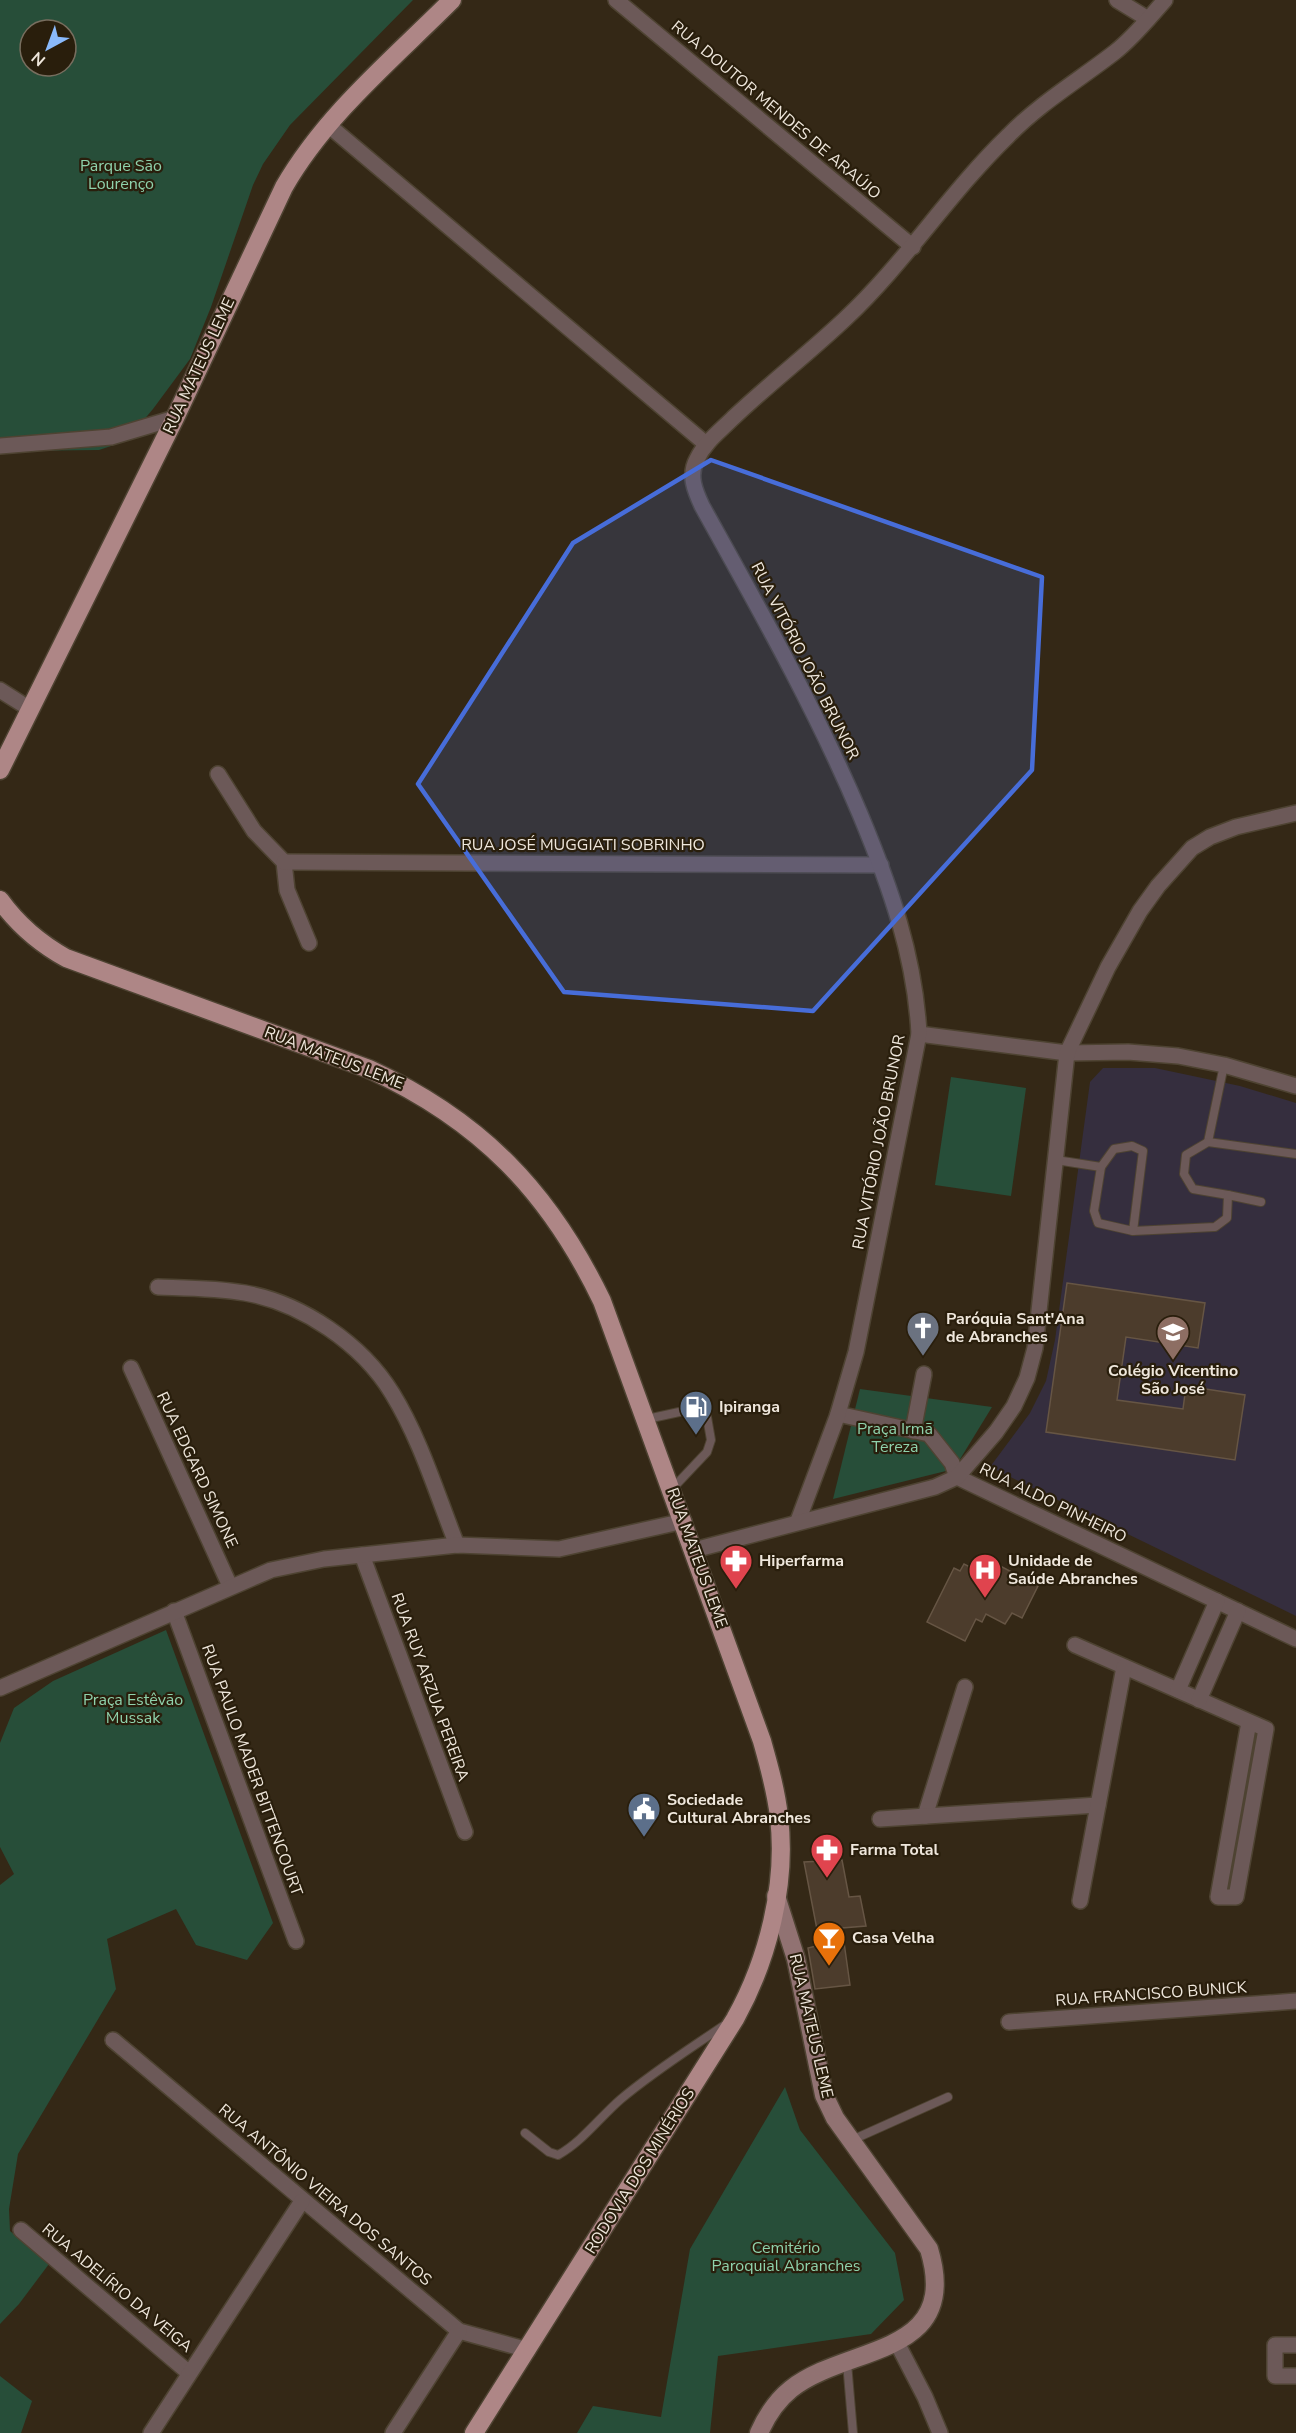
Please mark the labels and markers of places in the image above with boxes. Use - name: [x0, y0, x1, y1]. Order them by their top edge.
- place label: Paróquia Sant'Ana de Abranches: [946, 1308, 1084, 1348]
- church icon: Paróquia Sant'Ana de Abranches: [905, 1310, 941, 1357]
- school or university icon: Colégio Vicentino São José: [1155, 1314, 1191, 1361]
- place label: Colégio Vicentino São José: [1108, 1360, 1238, 1400]
- fuel station icon: Ipiranga: [678, 1389, 714, 1436]
- place label: Ipiranga: [719, 1396, 780, 1418]
- pharmacy icon: Hiperfarma: [718, 1543, 754, 1590]
- place label: Hiperfarma: [759, 1550, 844, 1572]
- place label: Unidade de Saúde Abranches: [1008, 1550, 1138, 1590]
- hospital icon: Unidade de Saúde Abranches: [967, 1552, 1003, 1599]
- place label: Sociedade Cultural Abranches: [667, 1789, 811, 1829]
- public building icon: Sociedade Cultural Abranches: [626, 1791, 662, 1838]
- pharmacy icon: Farma Total: [809, 1832, 845, 1879]
- place label: Farma Total: [850, 1839, 939, 1861]
- bar icon: Casa Velha: [811, 1920, 847, 1967]
- place label: Casa Velha: [852, 1927, 935, 1949]

